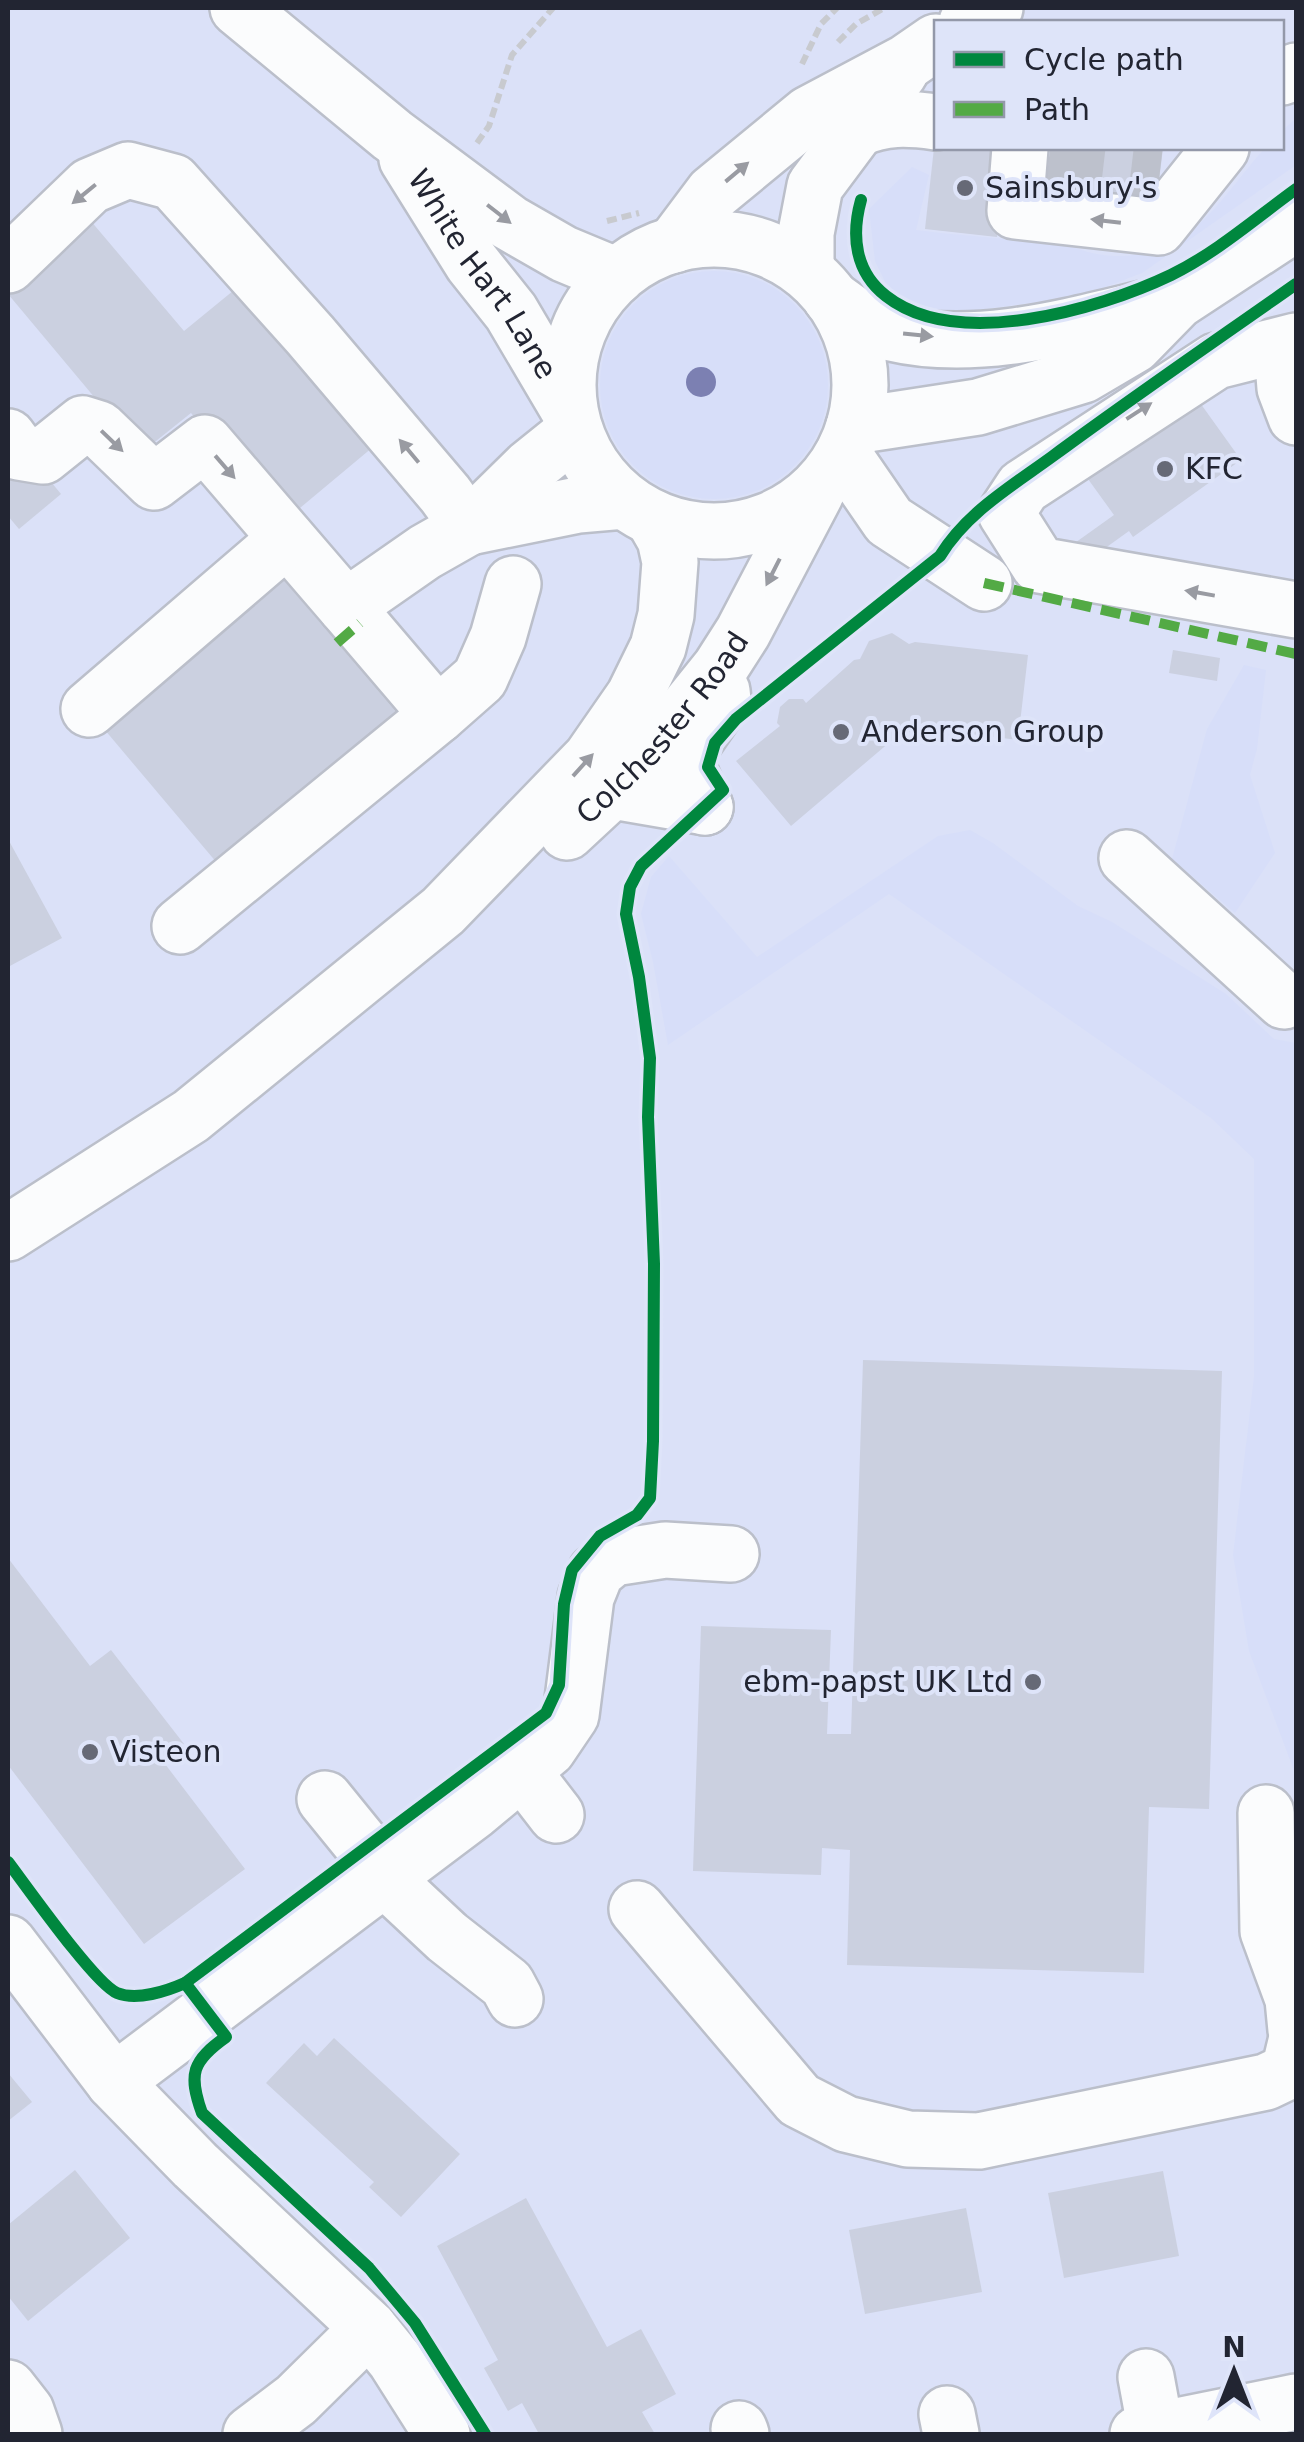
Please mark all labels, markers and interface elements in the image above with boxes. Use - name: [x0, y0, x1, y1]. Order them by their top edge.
- legend: [934, 20, 1284, 150]
- text: Cycle path: [1024, 42, 1184, 77]
- text: Path: [1024, 92, 1090, 127]
- one-way arrow: [725, 162, 750, 183]
- street label: White Hart Lane: [401, 163, 564, 385]
- place label: Sainsbury's: [985, 170, 1157, 205]
- marker: Sainsbury's: [954, 177, 976, 199]
- one-way arrow: [72, 183, 97, 205]
- one-way arrow: [486, 203, 511, 224]
- one-way arrow: [1090, 213, 1121, 229]
- one-way arrow: [903, 328, 935, 344]
- one-way arrow: [1125, 403, 1152, 421]
- one-way arrow: [100, 429, 124, 452]
- one-way arrow: [398, 439, 420, 464]
- place label: KFC: [1185, 451, 1243, 486]
- one-way arrow: [214, 454, 236, 479]
- marker: KFC: [1154, 458, 1176, 480]
- one-way arrow: [765, 558, 782, 587]
- one-way arrow: [1184, 585, 1216, 600]
- street label: Colchester Road: [569, 625, 756, 831]
- place label: Anderson Group: [861, 714, 1104, 749]
- marker: Anderson Group: [830, 721, 852, 743]
- one-way arrow: [572, 753, 594, 778]
- place label: ebm-papst UK Ltd: [743, 1664, 1013, 1699]
- marker: ebm-papst UK Ltd: [1022, 1671, 1044, 1693]
- place label: Visteon: [110, 1734, 221, 1769]
- marker: Visteon: [79, 1741, 101, 1763]
- north arrow: [1184, 2322, 1284, 2422]
- text: N: [1222, 2331, 1246, 2364]

